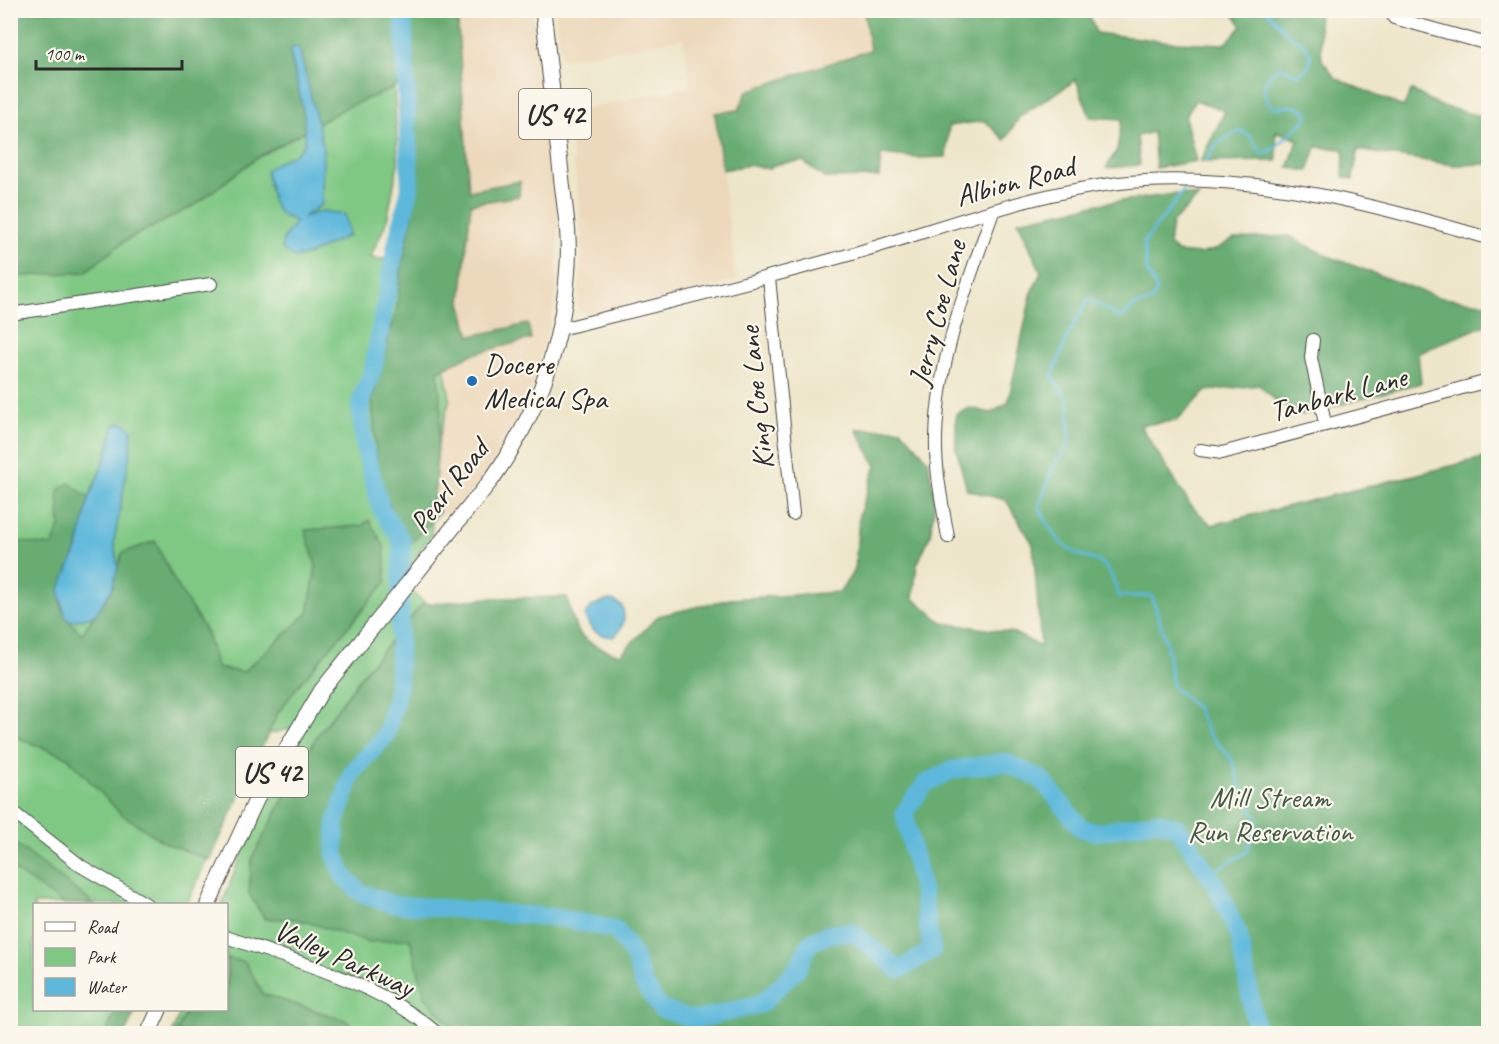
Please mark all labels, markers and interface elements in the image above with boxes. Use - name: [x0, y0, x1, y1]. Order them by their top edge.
- scale bar: [36, 33, 182, 71]
- text: 100 m: [45, 43, 86, 65]
- road number: US 42: [519, 89, 591, 139]
- street label: Albion Road: [951, 146, 1083, 215]
- street label: Jerry Coe Lane: [899, 234, 975, 392]
- street label: King Coe Lane: [729, 322, 782, 471]
- place label: Docere Medical Spa: [484, 345, 609, 417]
- street label: Tanbark Lane: [1265, 357, 1413, 430]
- marker: Docere Medical Spa: [465, 374, 479, 388]
- street label: Pearl Road: [401, 428, 500, 541]
- road number: US 42: [236, 747, 308, 797]
- park label: Mill Stream Run Reservation: [1188, 778, 1354, 850]
- legend: [33, 903, 228, 1011]
- street label: Valley Parkway: [268, 910, 422, 1007]
- text: Road: [87, 916, 120, 938]
- text: Park: [87, 946, 117, 968]
- text: Water: [87, 976, 128, 998]

